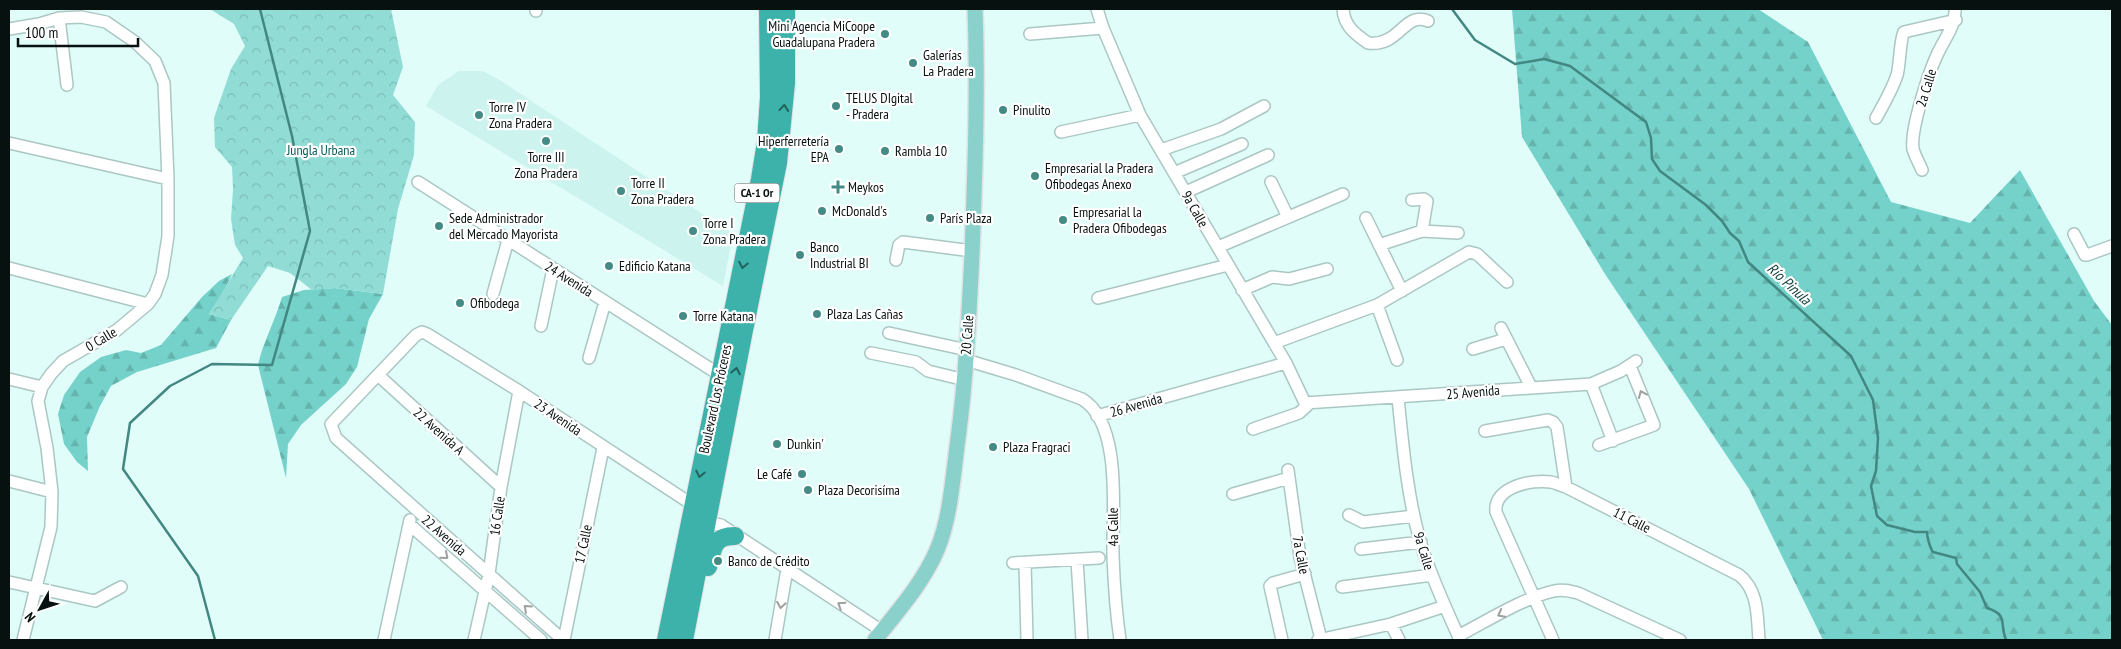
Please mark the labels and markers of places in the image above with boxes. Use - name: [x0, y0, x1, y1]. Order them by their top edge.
- place label: Mini Agencia MiCoope Guadalupana Pradera: [768, 17, 875, 51]
- marker: Mini Agencia MiCoope Guadalupana Pradera: [879, 28, 891, 40]
- place label: Galerías La Pradera: [923, 46, 974, 80]
- marker: Galerías La Pradera: [907, 57, 919, 69]
- place label: TELUS DIgital - Pradera: [846, 89, 913, 123]
- place label: Torre IV Zona Pradera: [489, 98, 552, 132]
- marker: TELUS DIgital - Pradera: [830, 100, 842, 112]
- place label: Pinulito: [1013, 101, 1051, 119]
- marker: Pinulito: [997, 104, 1009, 116]
- marker: Torre IV Zona Pradera: [473, 109, 485, 121]
- place label: Hiperferretería EPA: [758, 132, 829, 166]
- marker: Torre III Zona Pradera: [540, 135, 552, 147]
- place label: Rambla 10: [895, 142, 947, 160]
- marker: Hiperferretería EPA: [833, 143, 845, 155]
- marker: Rambla 10: [879, 145, 891, 157]
- place label: Torre III Zona Pradera: [514, 148, 578, 182]
- place label: Empresarial la Pradera Ofibodegas Anexo: [1045, 159, 1153, 193]
- marker: Empresarial la Pradera Ofibodegas Anexo: [1029, 170, 1041, 182]
- place label: Torre II Zona Pradera: [631, 174, 694, 208]
- place label: Meykos: [848, 178, 884, 196]
- marker: Meykos: [832, 181, 844, 193]
- marker: Torre II Zona Pradera: [615, 185, 627, 197]
- place label: McDonald's: [832, 202, 887, 220]
- place label: Empresarial la Pradera Ofibodegas: [1073, 203, 1167, 237]
- marker: McDonald's: [816, 205, 828, 217]
- place label: Sede Administrador del Mercado Mayorista: [449, 209, 558, 243]
- place label: París Plaza: [940, 209, 992, 227]
- marker: París Plaza: [924, 212, 936, 224]
- place label: Torre I Zona Pradera: [703, 214, 766, 248]
- marker: Empresarial la Pradera Ofibodegas: [1057, 214, 1069, 226]
- marker: Sede Administrador del Mercado Mayorista: [433, 220, 445, 232]
- marker: Torre I Zona Pradera: [687, 225, 699, 237]
- place label: Banco Industrial BI: [810, 238, 869, 272]
- marker: Banco Industrial BI: [794, 249, 806, 261]
- place label: Edificio Katana: [619, 257, 691, 275]
- marker: Edificio Katana: [603, 260, 615, 272]
- place label: Ofibodega: [470, 294, 519, 312]
- marker: Ofibodega: [454, 297, 466, 309]
- place label: Plaza Las Cañas: [827, 305, 903, 323]
- place label: Torre Katana: [693, 307, 754, 325]
- marker: Plaza Las Cañas: [811, 308, 823, 320]
- marker: Torre Katana: [677, 310, 689, 322]
- place label: Dunkin': [787, 435, 824, 453]
- marker: Dunkin': [771, 438, 783, 450]
- place label: Plaza Fragraci: [1003, 438, 1071, 456]
- marker: Plaza Fragraci: [987, 441, 999, 453]
- place label: Le Café: [757, 465, 792, 483]
- marker: Le Café: [796, 468, 808, 480]
- place label: Plaza Decorisíma: [818, 481, 900, 499]
- marker: Plaza Decorisíma: [802, 484, 814, 496]
- place label: Banco de Crédito: [728, 552, 810, 570]
- marker: Banco de Crédito: [712, 555, 724, 567]

